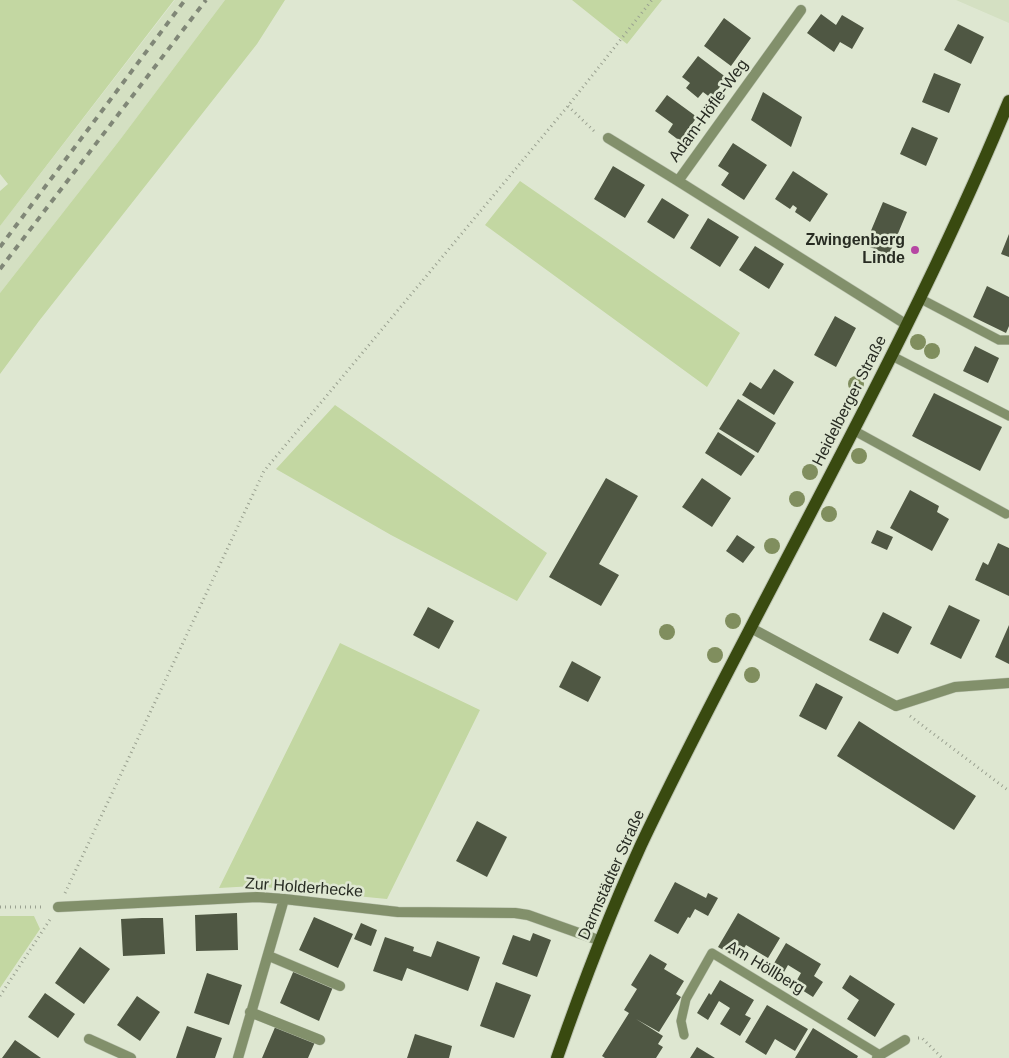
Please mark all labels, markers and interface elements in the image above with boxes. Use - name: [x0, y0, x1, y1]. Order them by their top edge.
- street label: Adam-Höfle-Weg: [665, 56, 753, 166]
- place label: Zwingenberg Linde: [805, 231, 905, 269]
- marker: Zwingenberg Linde: [909, 244, 921, 256]
- street label: Heidelberger Straße: [809, 332, 891, 470]
- street label: Darmstädter Straße: [575, 807, 649, 943]
- street label: Zur Holderhecke: [244, 874, 364, 902]
- street label: Am Höllberg: [722, 937, 808, 999]

